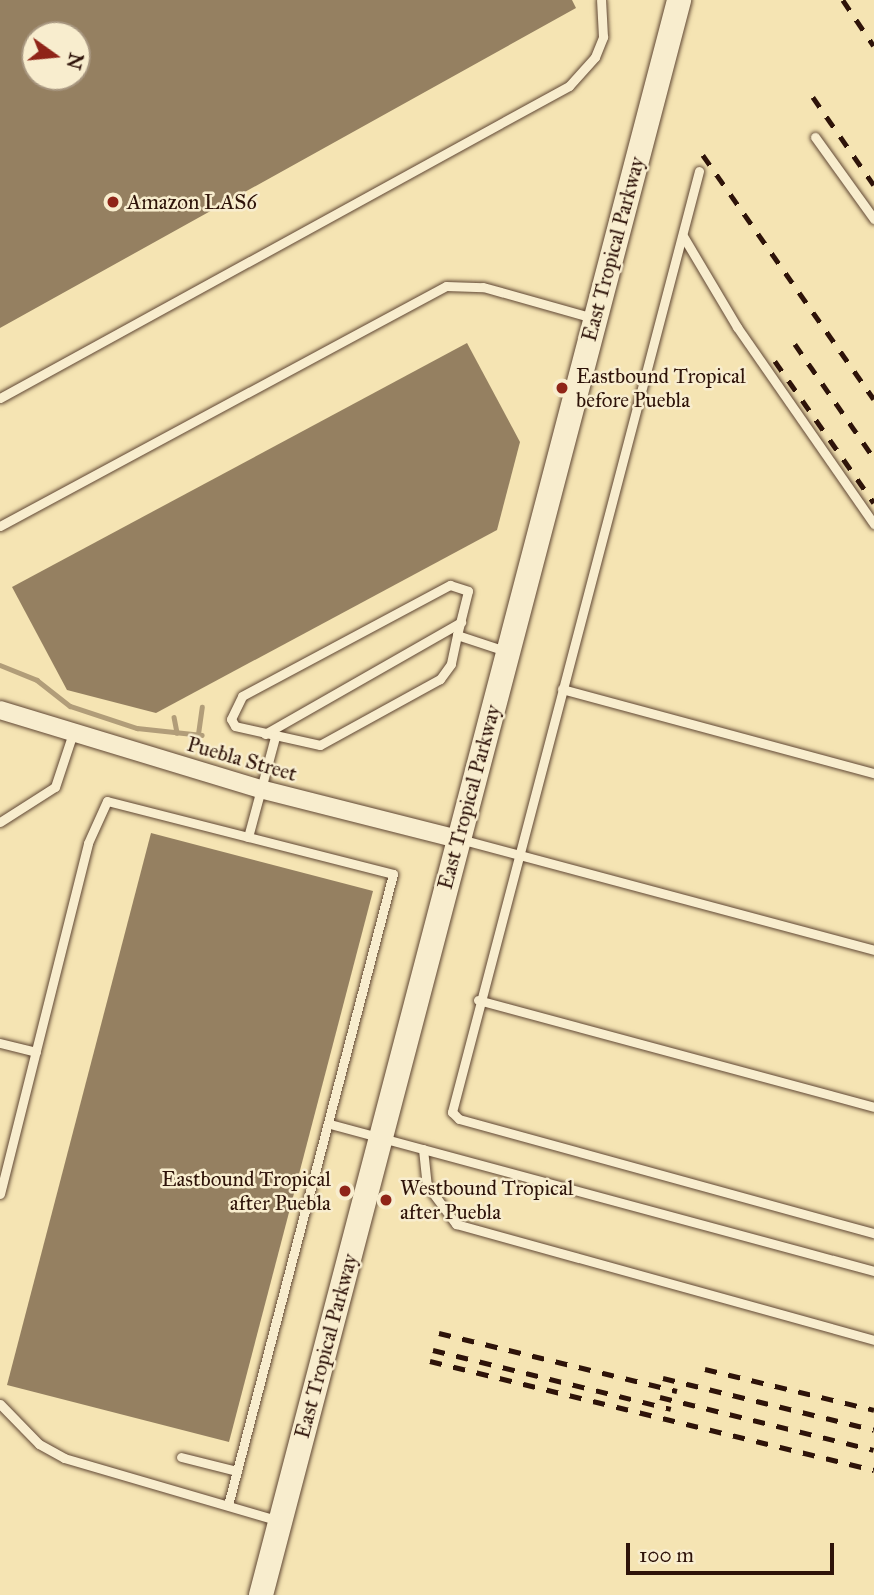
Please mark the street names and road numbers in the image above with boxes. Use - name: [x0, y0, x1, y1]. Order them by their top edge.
- street label: East Tropical Parkway: [576, 154, 650, 344]
- street label: East Tropical Parkway: [432, 702, 506, 892]
- street label: Puebla Street: [184, 731, 300, 787]
- street label: East Tropical Parkway: [289, 1251, 363, 1441]

